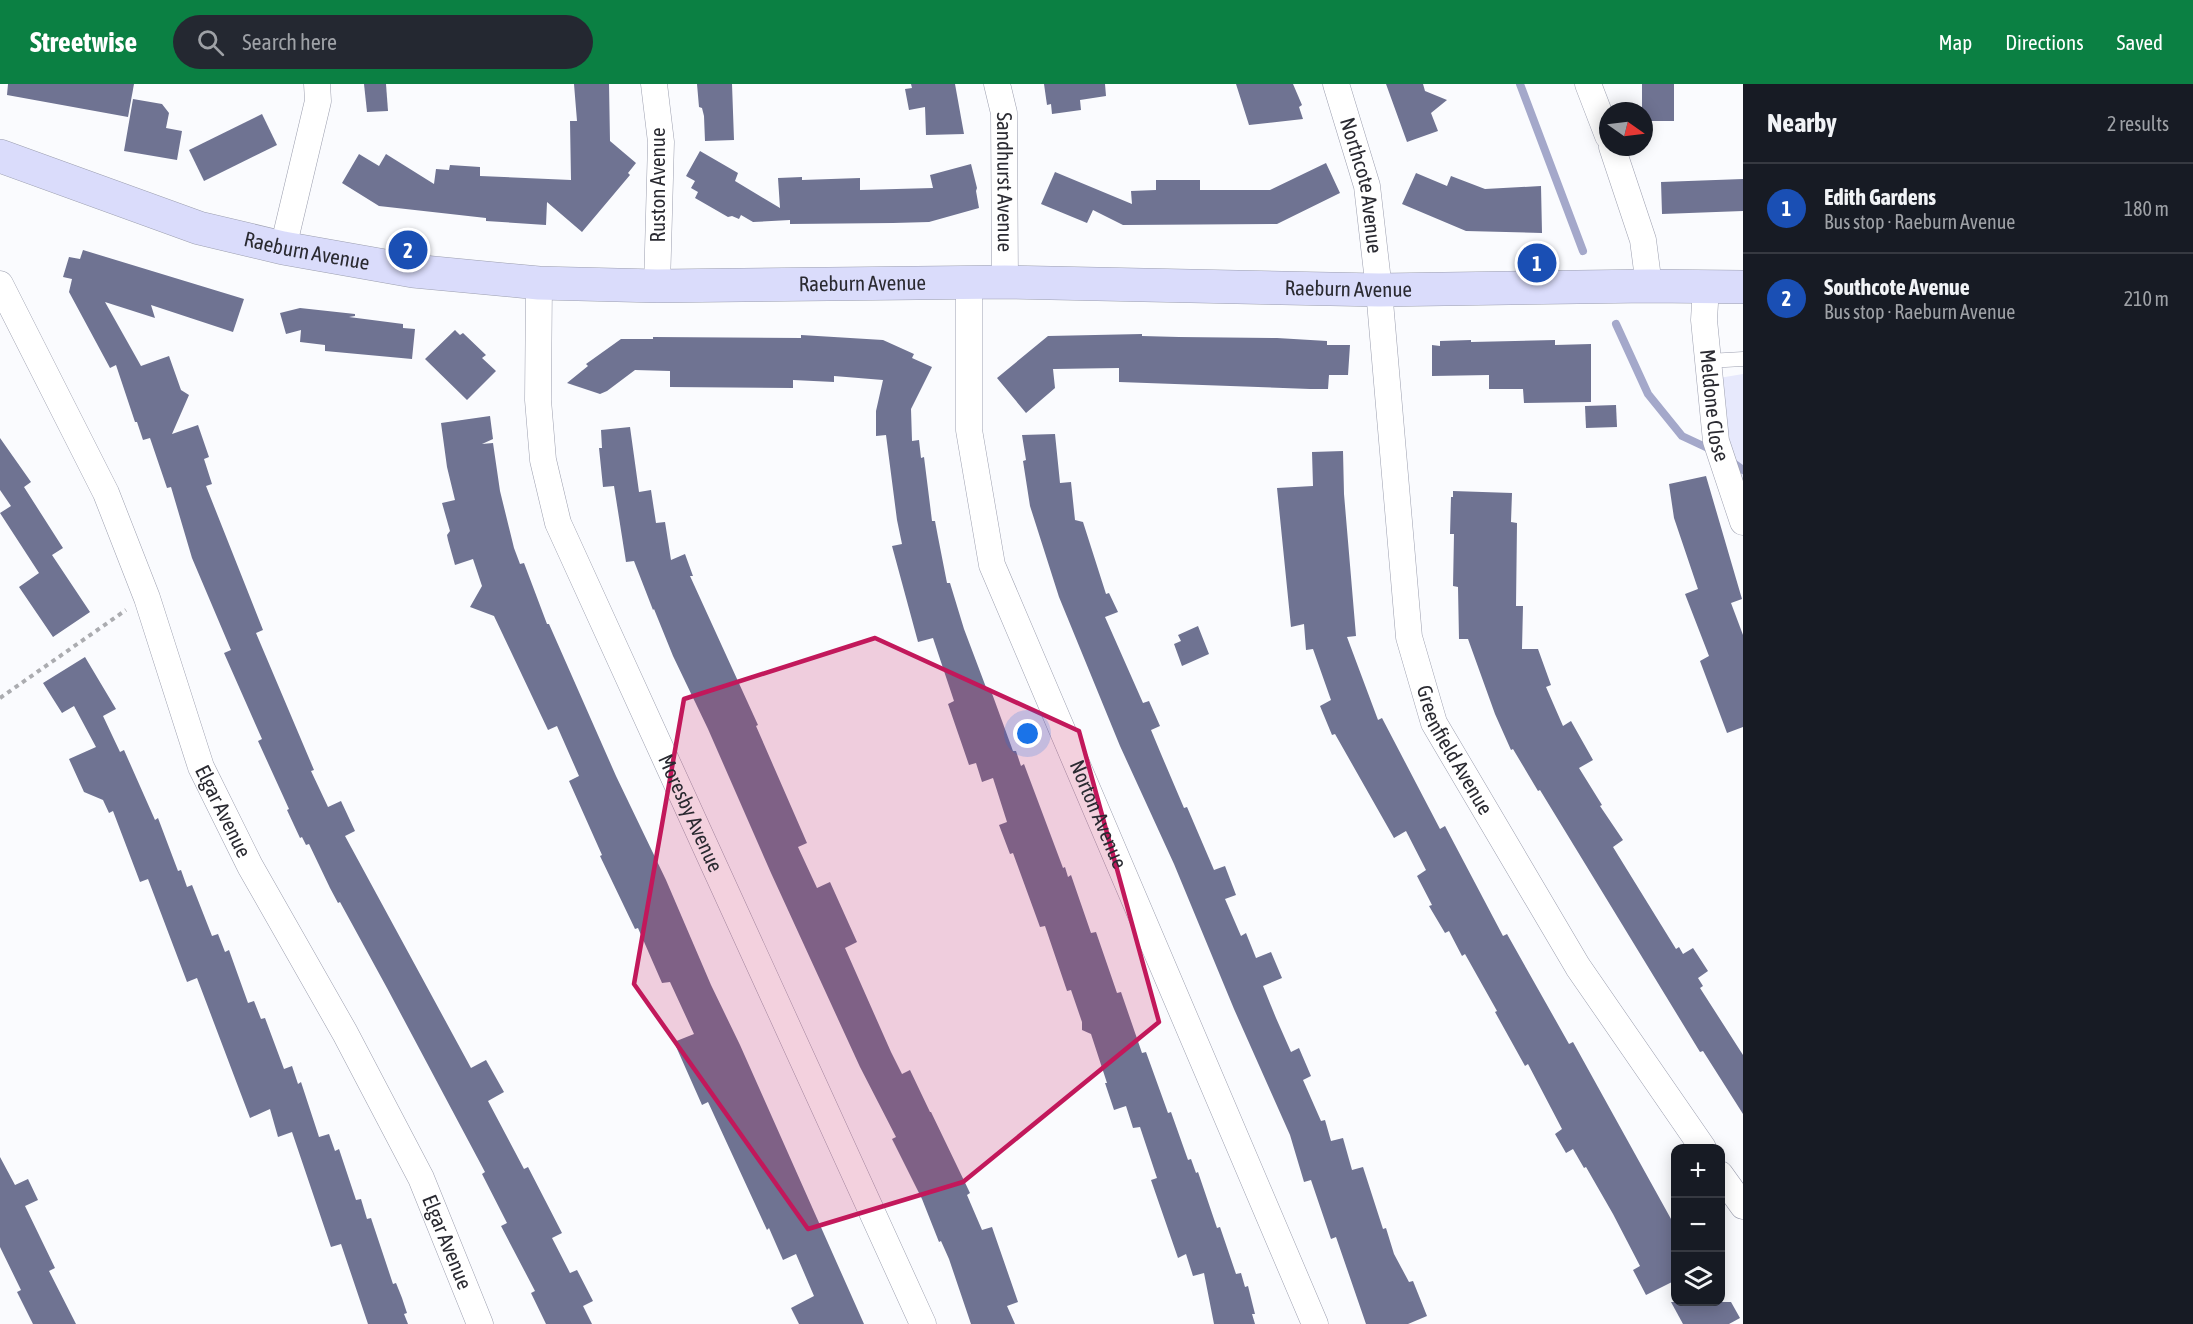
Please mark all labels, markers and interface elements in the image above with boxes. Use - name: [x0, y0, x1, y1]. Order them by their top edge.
- search box: [173, 15, 593, 69]
- text: Streetwise: [30, 26, 137, 58]
- icon: search: [194, 26, 227, 59]
- text: Search here: [242, 29, 337, 55]
- text: Map: [1938, 30, 1972, 54]
- text: Directions: [2005, 30, 2084, 54]
- text: Saved: [2117, 30, 2163, 54]
- north arrow: [1599, 102, 1653, 156]
- text: Nearby: [1767, 108, 1837, 138]
- street label: Sandhurst Avenue: [993, 112, 1018, 252]
- text: 2 results: [2107, 112, 2169, 135]
- street label: Northcote Avenue: [1336, 114, 1388, 255]
- street label: Ruston Avenue: [645, 128, 669, 242]
- text: Edith Gardens: [1824, 184, 1936, 210]
- text: 1: [1782, 197, 1791, 220]
- text: 180 m: [2124, 197, 2169, 220]
- text: Bus stop · Raeburn Avenue: [1824, 210, 2015, 233]
- street label: Raeburn Avenue: [242, 226, 372, 274]
- pin: 2: [388, 228, 428, 272]
- pin: 1: [1518, 240, 1556, 285]
- street label: Raeburn Avenue: [799, 270, 926, 295]
- text: Southcote Avenue: [1824, 274, 1970, 300]
- street label: Raeburn Avenue: [1284, 275, 1412, 301]
- text: 2: [1782, 287, 1791, 310]
- text: 210 m: [2124, 287, 2169, 310]
- text: Bus stop · Raeburn Avenue: [1824, 300, 2015, 323]
- street label: Meldone Close: [1696, 348, 1735, 464]
- street label: Greenfield Avenue: [1413, 682, 1498, 819]
- your location: [1013, 719, 1042, 748]
- street label: Moresby Avenue: [654, 750, 728, 875]
- street label: Norton Avenue: [1065, 756, 1133, 872]
- street label: Elgar Avenue: [191, 761, 257, 861]
- map controls: [1671, 1144, 1725, 1306]
- button: +: [1671, 1144, 1725, 1198]
- street label: Elgar Avenue: [418, 1191, 478, 1293]
- button: −: [1671, 1198, 1725, 1252]
- button: layers: [1671, 1252, 1725, 1306]

